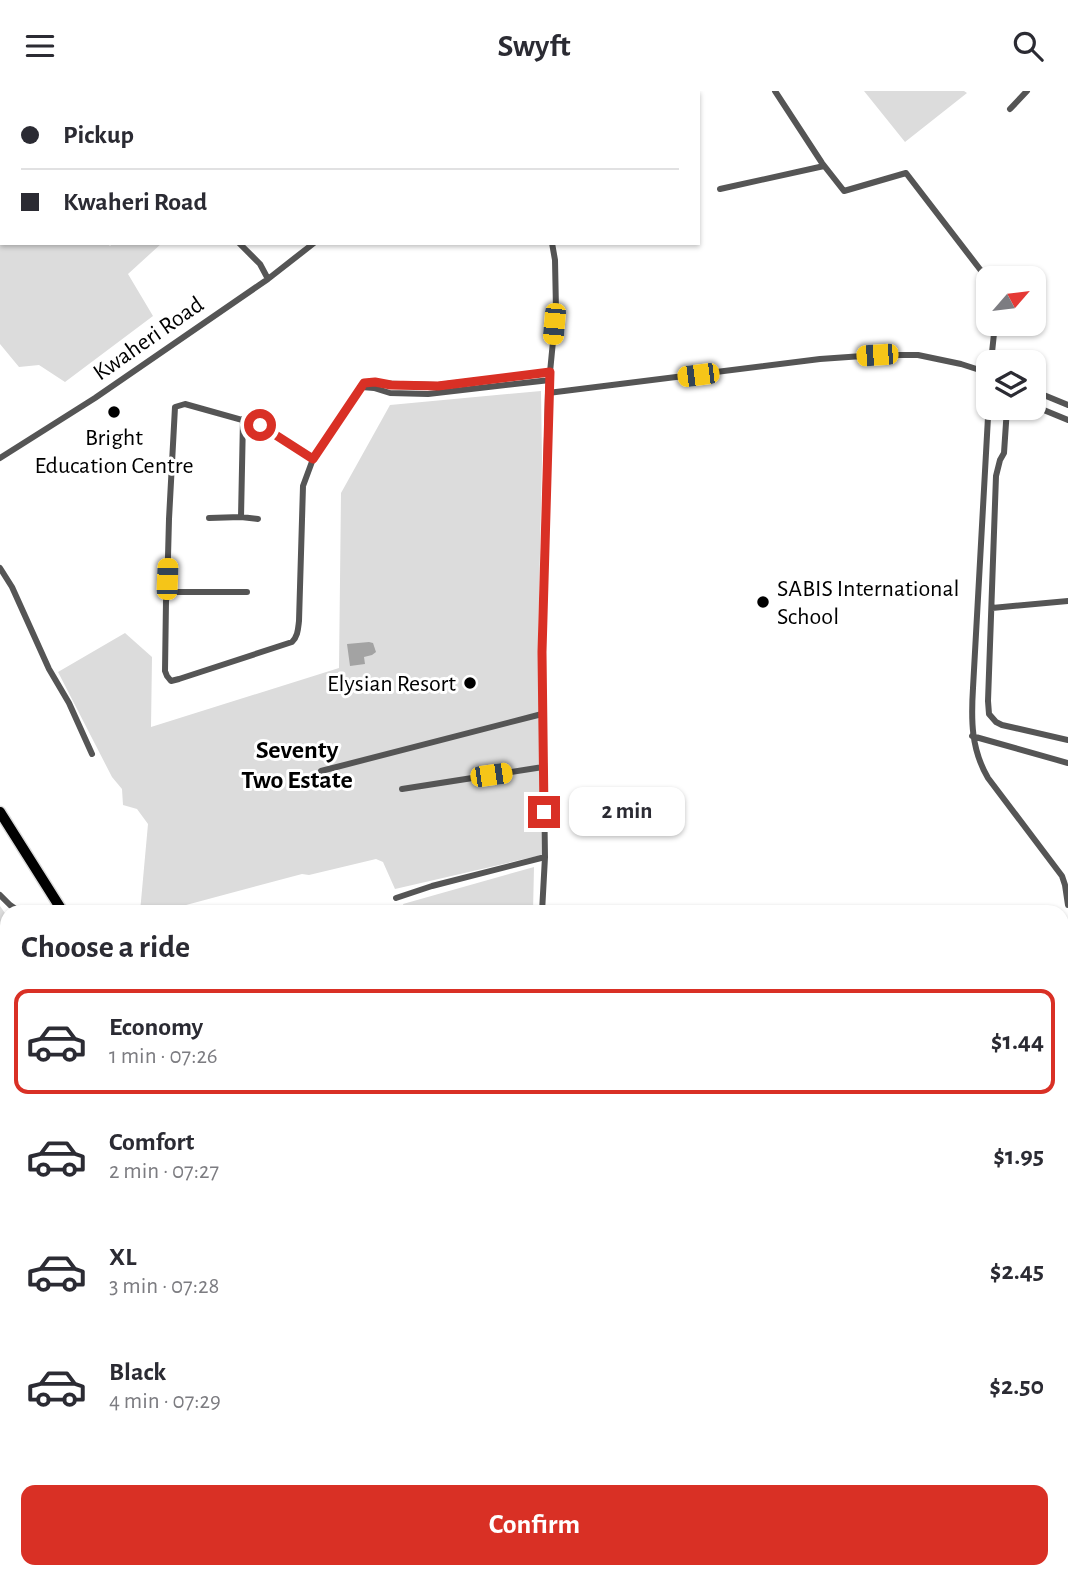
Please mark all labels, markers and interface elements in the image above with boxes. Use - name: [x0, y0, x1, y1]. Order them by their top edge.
- icon: menu: [21, 27, 59, 65]
- icon: search: [1009, 27, 1047, 65]
- text: Swyft: [497, 30, 571, 62]
- text: Pickup: [63, 122, 134, 148]
- text: Kwaheri Road: [63, 189, 207, 215]
- north arrow: [976, 266, 1046, 336]
- map controls: [976, 266, 1046, 420]
- street label: Kwaheri Road: [89, 292, 208, 385]
- car: [542, 302, 567, 346]
- car: [856, 343, 899, 367]
- button: layers: [976, 350, 1046, 420]
- car: [676, 362, 721, 388]
- marker: Bright Education Centre: [106, 404, 122, 420]
- route start: [244, 409, 276, 441]
- place label: Bright Education Centre: [35, 426, 193, 478]
- car: [156, 558, 179, 600]
- place label: SABIS International School: [777, 577, 959, 629]
- marker: SABIS International School: [755, 594, 771, 610]
- place label: Elysian Resort: [327, 672, 456, 696]
- marker: Elysian Resort: [462, 675, 478, 691]
- district label: Seventy Two Estate: [241, 737, 353, 793]
- car: [469, 762, 514, 788]
- callout: 2 min: [568, 787, 684, 837]
- route end: [528, 796, 560, 828]
- text: 2 min: [601, 800, 653, 823]
- text: Choose a ride: [21, 931, 190, 963]
- icon: car: [25, 1010, 88, 1073]
- text: Economy: [109, 1014, 203, 1040]
- text: $1.44: [991, 1028, 1044, 1054]
- text: 1 min · 07:26: [109, 1045, 218, 1068]
- icon: car: [25, 1125, 88, 1188]
- text: Comfort: [109, 1129, 194, 1155]
- text: $1.95: [993, 1143, 1044, 1169]
- text: 2 min · 07:27: [109, 1160, 219, 1183]
- icon: car: [25, 1240, 88, 1303]
- text: XL: [109, 1244, 136, 1270]
- text: $2.45: [990, 1258, 1044, 1284]
- text: 3 min · 07:28: [109, 1275, 219, 1298]
- icon: car: [25, 1355, 88, 1418]
- text: Black: [109, 1359, 166, 1385]
- text: $2.50: [989, 1373, 1044, 1399]
- text: 4 min · 07:29: [109, 1390, 221, 1413]
- button: Confirm: [21, 1485, 1048, 1565]

